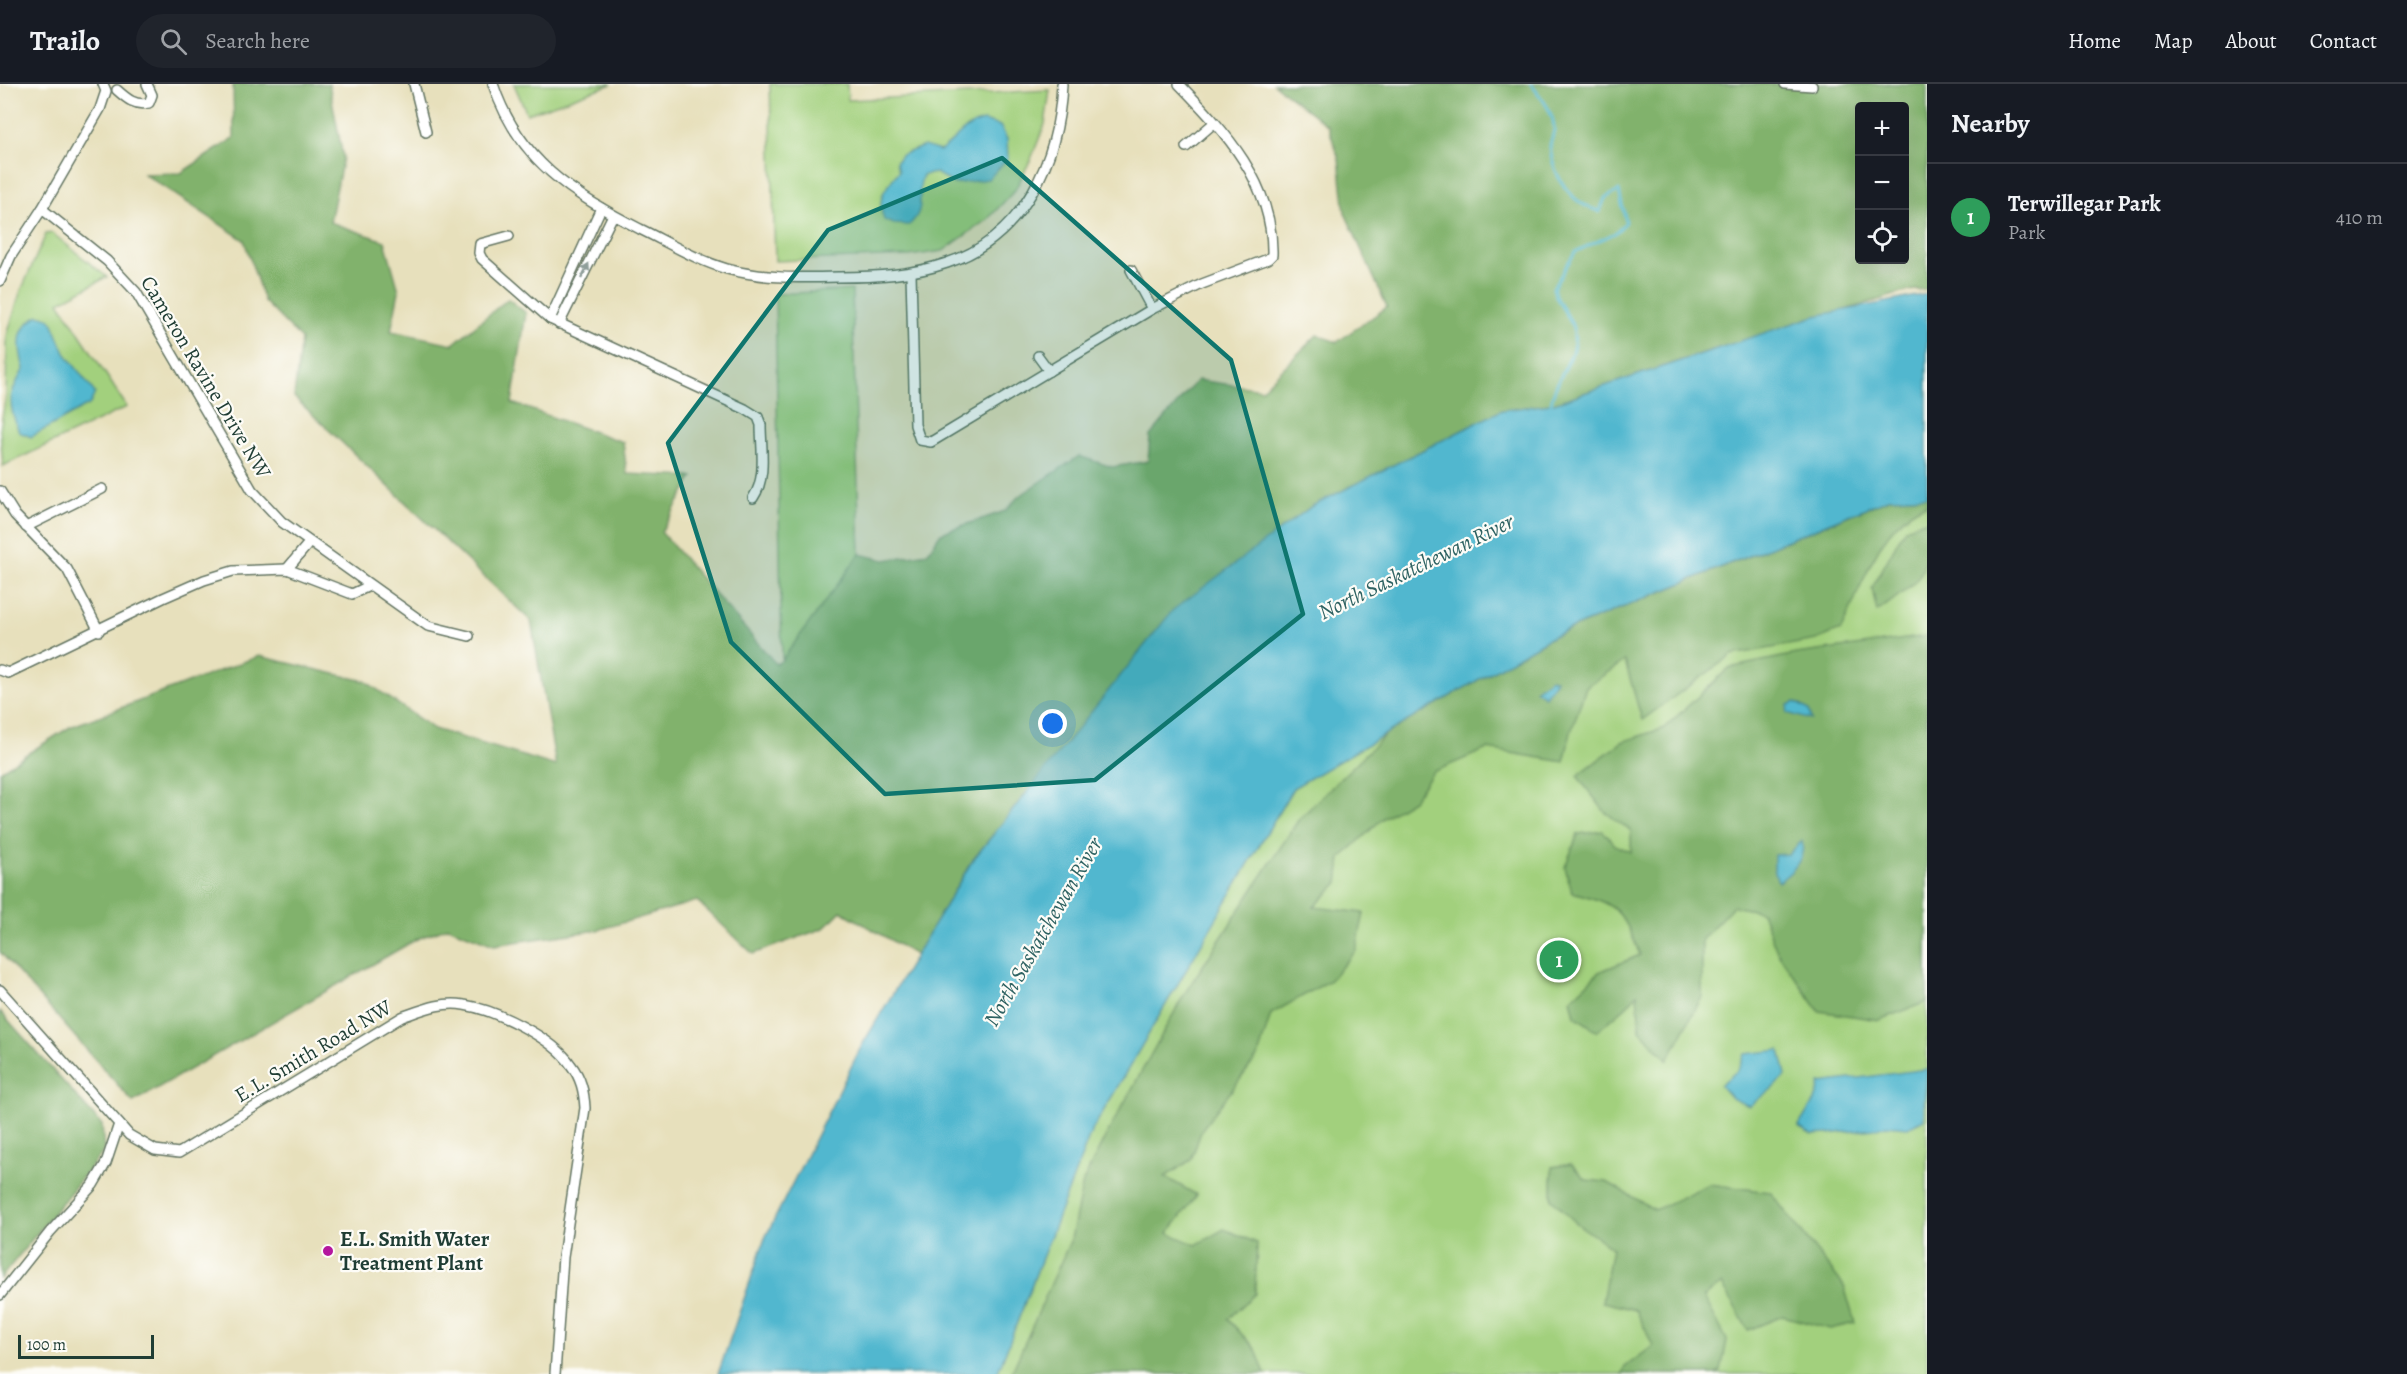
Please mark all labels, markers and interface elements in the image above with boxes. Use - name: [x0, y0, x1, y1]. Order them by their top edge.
- search box: [136, 14, 556, 68]
- text: Trailo: [30, 22, 100, 60]
- icon: search: [157, 25, 190, 58]
- text: Search here: [205, 26, 310, 56]
- text: Home: [2068, 27, 2121, 55]
- text: Map: [2154, 27, 2192, 55]
- text: About: [2225, 27, 2277, 55]
- text: Contact: [2310, 27, 2377, 55]
- map controls: [1855, 102, 1909, 264]
- button: +: [1855, 102, 1909, 156]
- text: Nearby: [1951, 106, 2030, 141]
- button: −: [1855, 156, 1909, 210]
- text: Terwillegar Park: [2008, 189, 2161, 219]
- text: 1: [1967, 204, 1974, 231]
- text: 410 m: [2336, 204, 2383, 231]
- button: locate: [1855, 210, 1909, 264]
- text: Park: [2008, 219, 2046, 246]
- one-way arrow: [581, 263, 590, 280]
- street label: Cameron Ravine Drive NW: [134, 270, 278, 484]
- water label: North Saskatchewan River: [1313, 506, 1520, 627]
- your location: [1038, 709, 1067, 738]
- water label: North Saskatchewan River: [977, 831, 1110, 1032]
- pin: 1: [1540, 938, 1578, 982]
- street label: E.L. Smith Road NW: [229, 993, 397, 1109]
- place label: E.L. Smith Water Treatment Plant: [340, 1225, 490, 1277]
- marker: E.L. Smith Water Treatment Plant: [321, 1244, 335, 1258]
- scale bar: [18, 1332, 154, 1360]
- text: 100 m: [27, 1334, 66, 1356]

